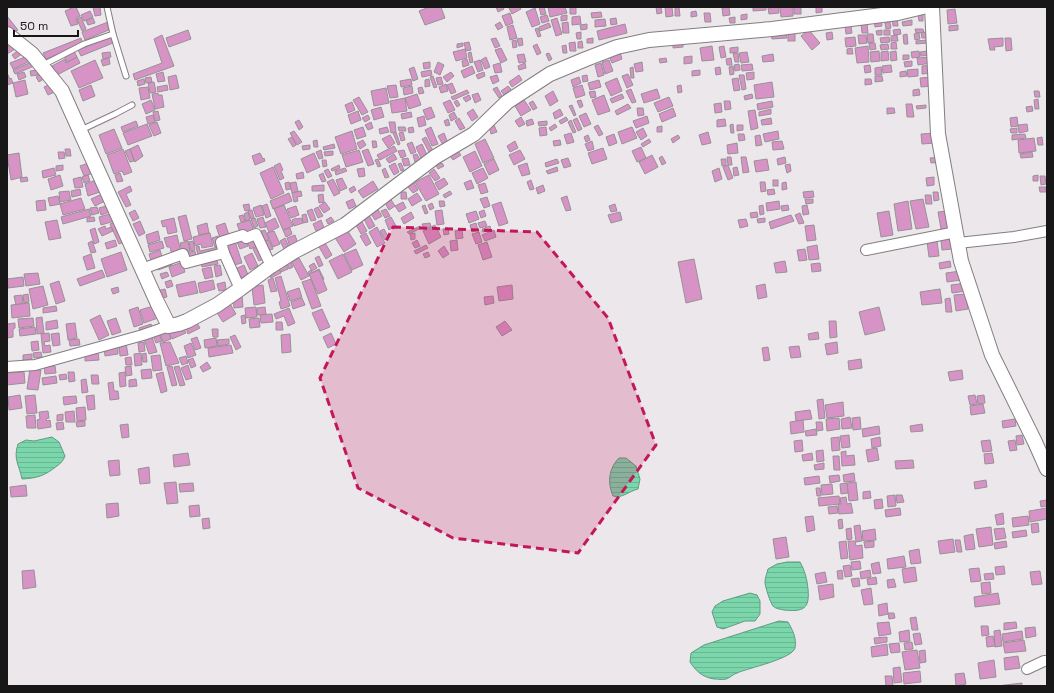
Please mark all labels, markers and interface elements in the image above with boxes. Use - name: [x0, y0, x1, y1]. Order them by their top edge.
- scale bar: [14, 12, 78, 38]
- text: 50 m: [20, 18, 48, 34]

